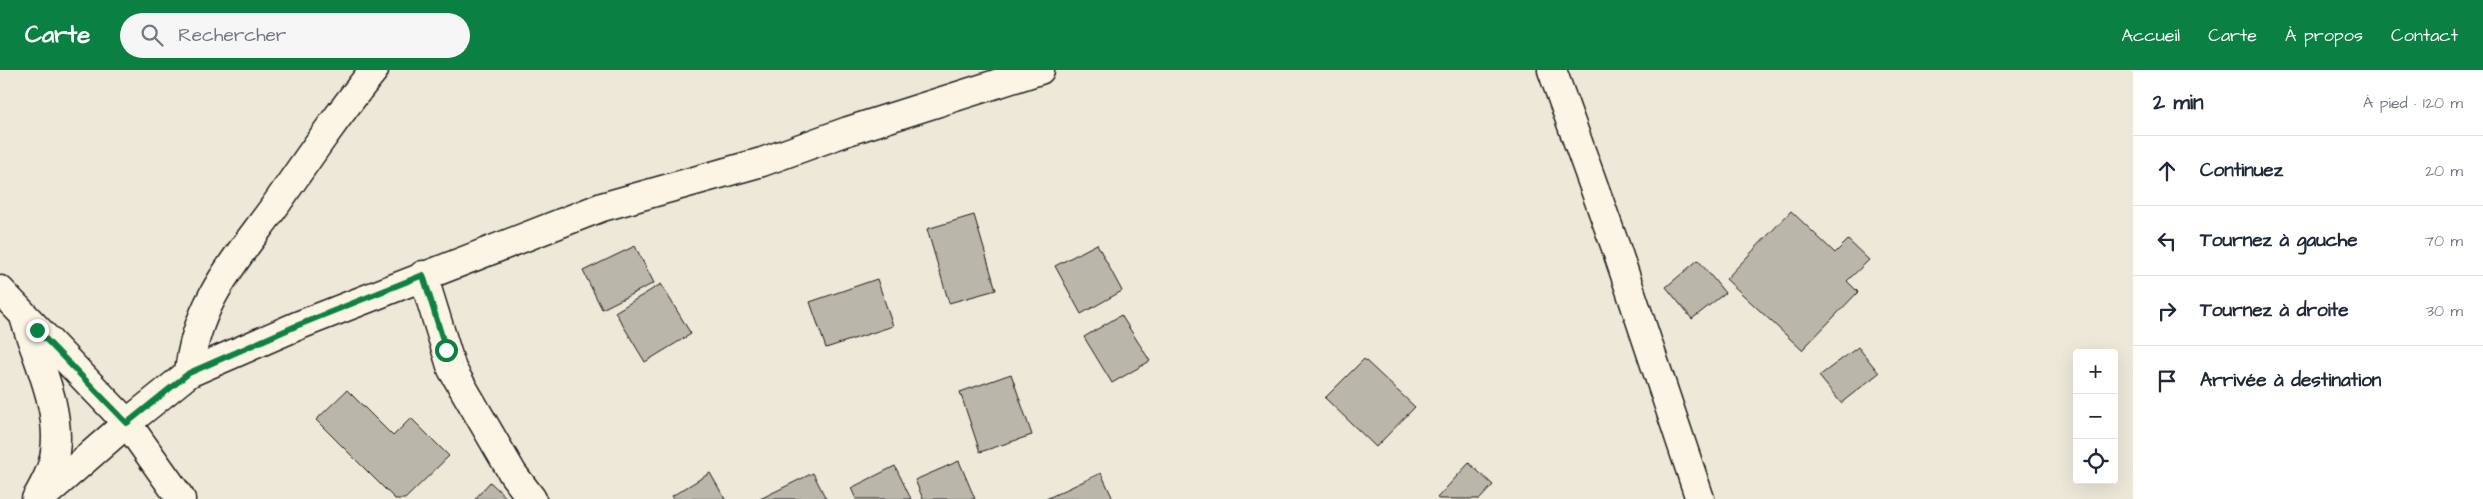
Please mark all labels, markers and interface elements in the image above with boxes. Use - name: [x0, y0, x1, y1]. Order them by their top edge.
- search box: [120, 13, 470, 58]
- text: Carte: [25, 18, 90, 52]
- icon: search: [138, 21, 166, 49]
- text: Rechercher: [178, 22, 286, 49]
- text: Accueil: [2121, 23, 2180, 48]
- text: Carte: [2208, 23, 2257, 48]
- text: À propos: [2285, 23, 2363, 48]
- text: Contact: [2391, 23, 2458, 48]
- text: 2 min: [2153, 88, 2203, 117]
- text: À pied · 120 m: [2363, 92, 2463, 114]
- icon: ahead: [2153, 157, 2181, 185]
- text: Continuez: [2200, 157, 2283, 184]
- text: 20 m: [2425, 160, 2463, 182]
- icon: left: [2153, 227, 2181, 255]
- text: Tournez à gauche: [2200, 227, 2358, 254]
- text: 70 m: [2424, 230, 2463, 252]
- icon: right: [2153, 297, 2181, 325]
- text: Tournez à droite: [2200, 297, 2348, 324]
- text: 30 m: [2426, 300, 2463, 322]
- route end: [26, 319, 49, 342]
- route start: [435, 339, 458, 362]
- map controls: [2073, 349, 2118, 484]
- button: +: [2073, 349, 2118, 394]
- icon: arrive: [2153, 367, 2181, 395]
- text: Arrivée à destination: [2200, 367, 2381, 394]
- button: −: [2073, 394, 2118, 439]
- button: locate: [2073, 439, 2118, 484]

